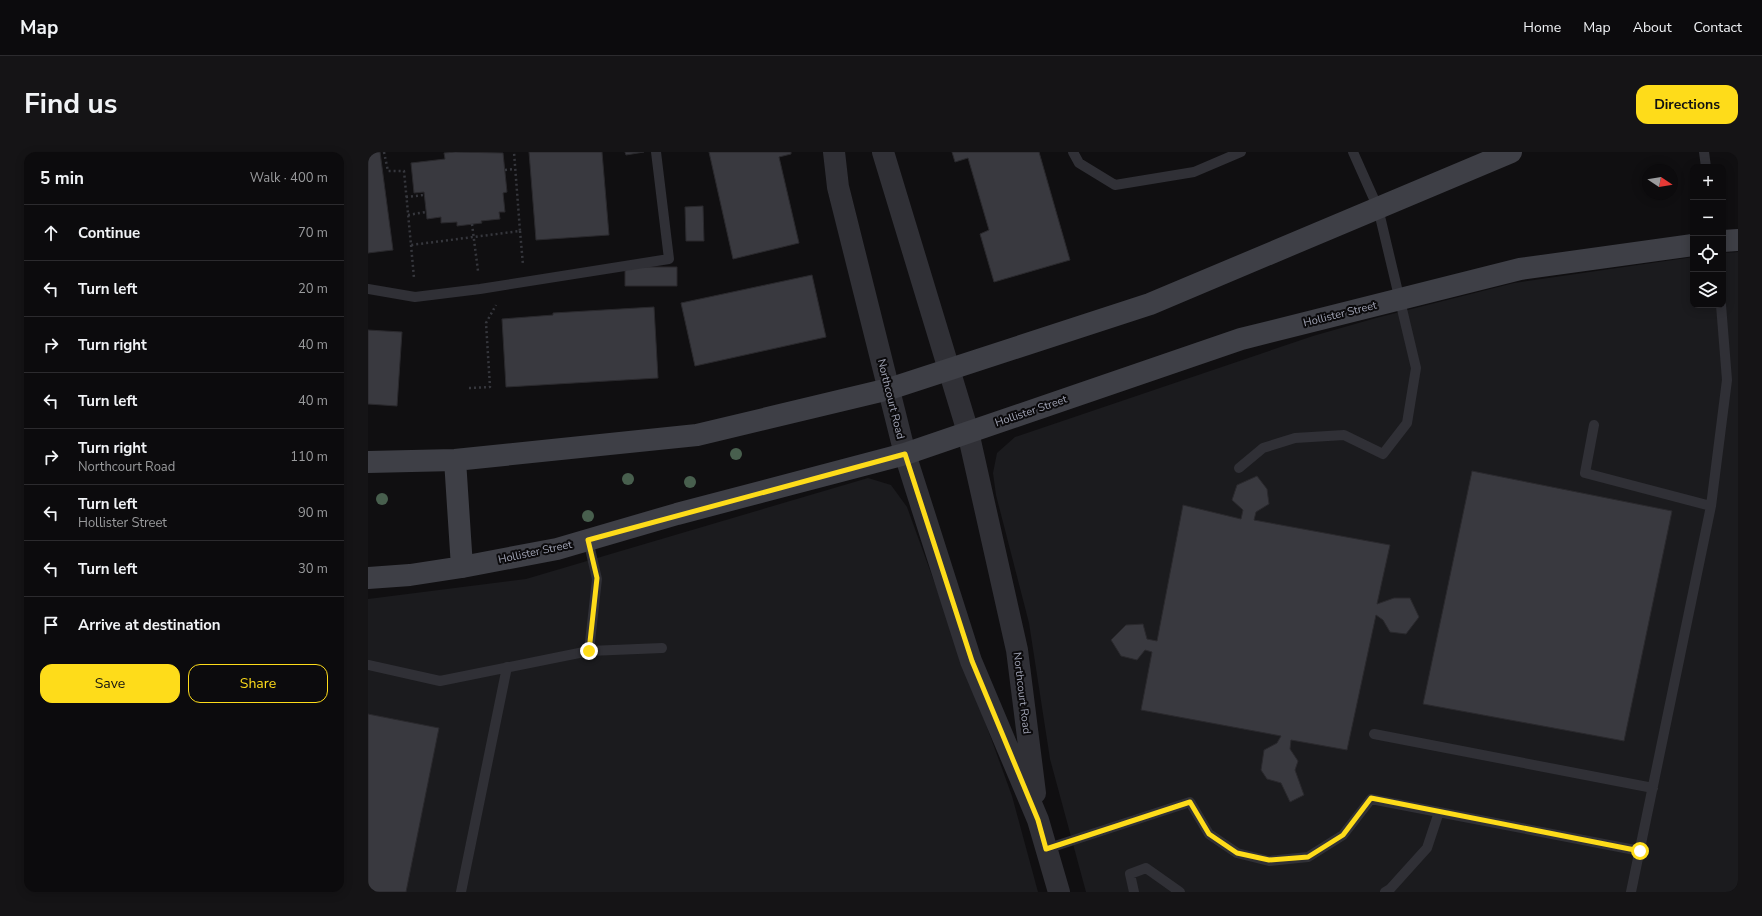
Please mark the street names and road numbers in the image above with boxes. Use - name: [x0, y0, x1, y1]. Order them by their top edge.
- street label: Hollister Street: [1302, 298, 1378, 330]
- street label: Northcourt Road: [874, 357, 908, 441]
- street label: Hollister Street: [993, 392, 1069, 430]
- street label: Hollister Street: [497, 537, 573, 567]
- street label: Northcourt Road: [1010, 651, 1034, 735]

